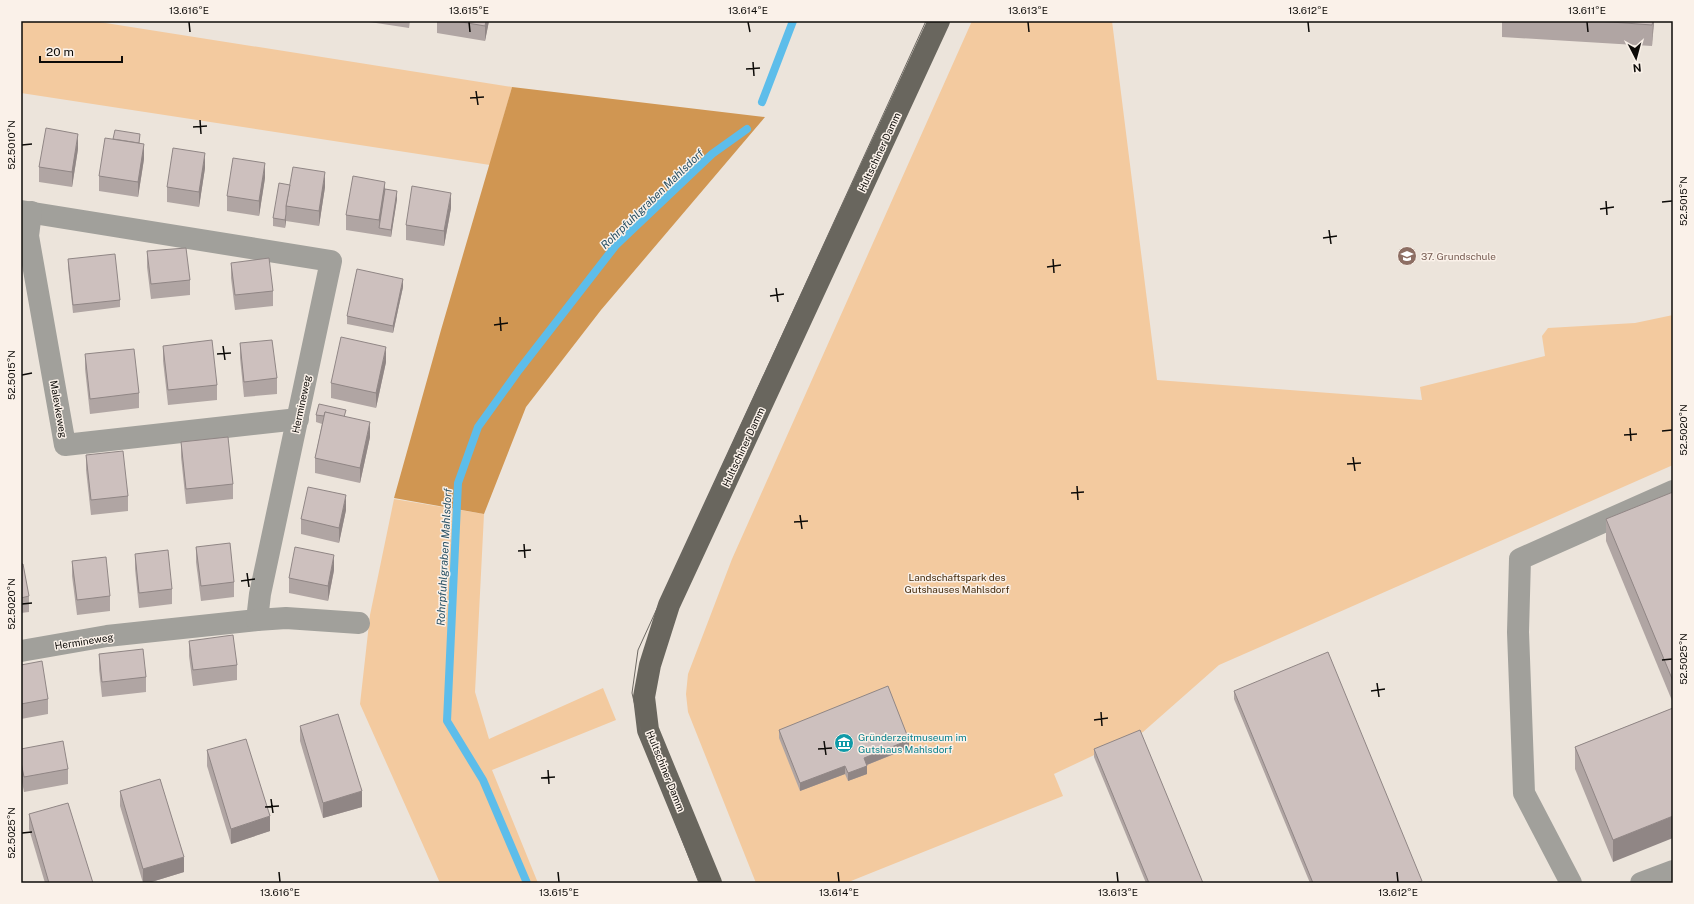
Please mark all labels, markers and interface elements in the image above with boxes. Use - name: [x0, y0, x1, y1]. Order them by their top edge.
- text: 13.616°E: [169, 4, 209, 16]
- text: 13.615°E: [449, 4, 489, 16]
- text: 13.614°E: [728, 4, 768, 16]
- text: 13.613°E: [1008, 4, 1048, 16]
- text: 13.612°E: [1288, 4, 1328, 16]
- text: 13.611°E: [1568, 4, 1606, 16]
- scale bar: [40, 38, 122, 64]
- north arrow: [1616, 38, 1656, 78]
- text: 20 m: [46, 45, 74, 59]
- text: N: [1632, 62, 1642, 74]
- street label: Hultschiner Damm: [855, 110, 903, 194]
- text: 52.5010°N: [5, 120, 17, 170]
- water label: Rohrpfuhlgraben Mahlsdorf: [598, 146, 706, 251]
- text: 52.5015°N: [1677, 176, 1689, 226]
- school or university icon: 37. Grundschule: [1396, 245, 1418, 267]
- place label: 37. Grundschule: [1421, 250, 1496, 262]
- text: 52.5015°N: [5, 350, 17, 400]
- street label: Hermineweg: [289, 374, 313, 434]
- street label: Malevkeweg: [48, 379, 70, 439]
- text: 52.5020°N: [1677, 404, 1689, 456]
- street label: Hultschiner Damm: [719, 405, 767, 489]
- water label: Rohrpfuhlgraben Mahlsdorf: [434, 487, 454, 626]
- park label: Landschaftspark des Gutshauses Mahlsdorf: [905, 571, 1010, 595]
- text: 52.5020°N: [5, 578, 17, 630]
- street label: Hermineweg: [54, 630, 114, 652]
- text: 52.5025°N: [1677, 633, 1689, 685]
- street label: Hultschiner Damm: [644, 729, 688, 813]
- place label: Gründerzeitmuseum im Gutshaus Mahlsdorf: [858, 731, 967, 755]
- museum icon: Gründerzeitmuseum im Gutshaus Mahlsdorf: [833, 732, 855, 754]
- text: 52.5025°N: [5, 807, 17, 859]
- text: 13.616°E: [260, 886, 300, 898]
- text: 13.615°E: [539, 886, 579, 898]
- text: 13.614°E: [819, 886, 859, 898]
- text: 13.613°E: [1098, 886, 1138, 898]
- text: 13.612°E: [1378, 886, 1418, 898]

